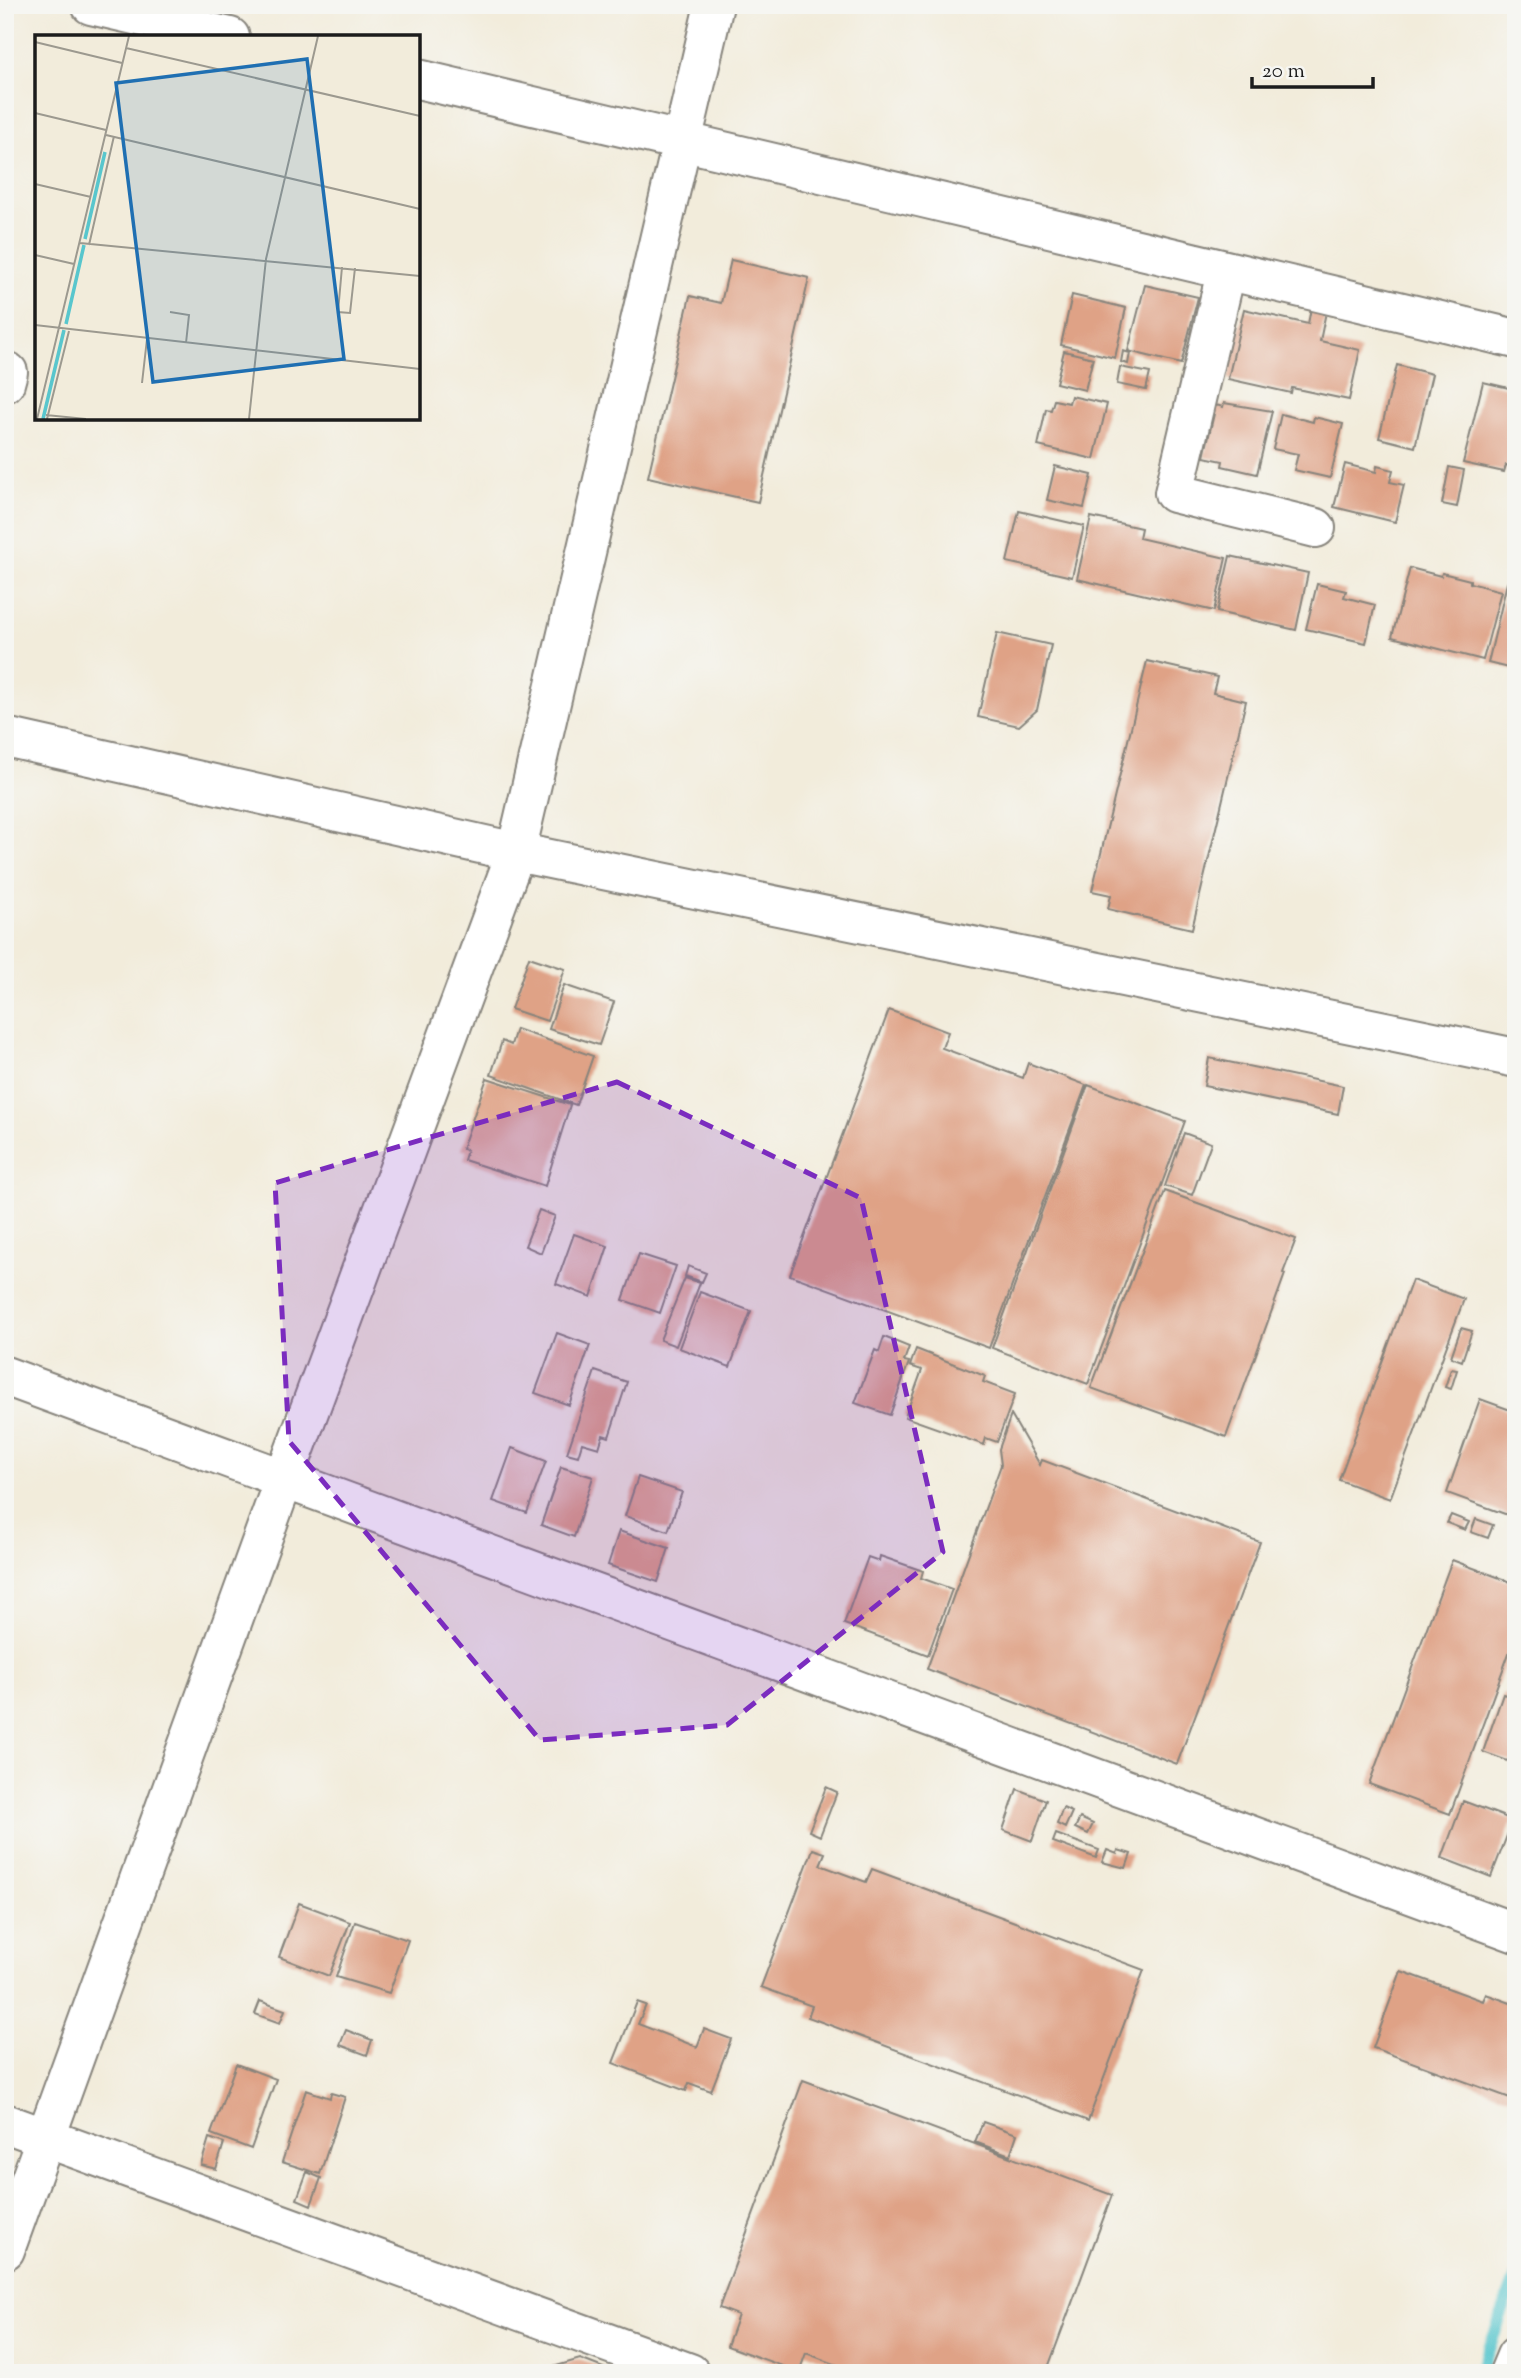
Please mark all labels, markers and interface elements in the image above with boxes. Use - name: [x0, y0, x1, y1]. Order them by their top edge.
- inset map: [35, 35, 420, 420]
- scale bar: [1252, 46, 1372, 90]
- text: 20 m: [1262, 57, 1305, 87]

